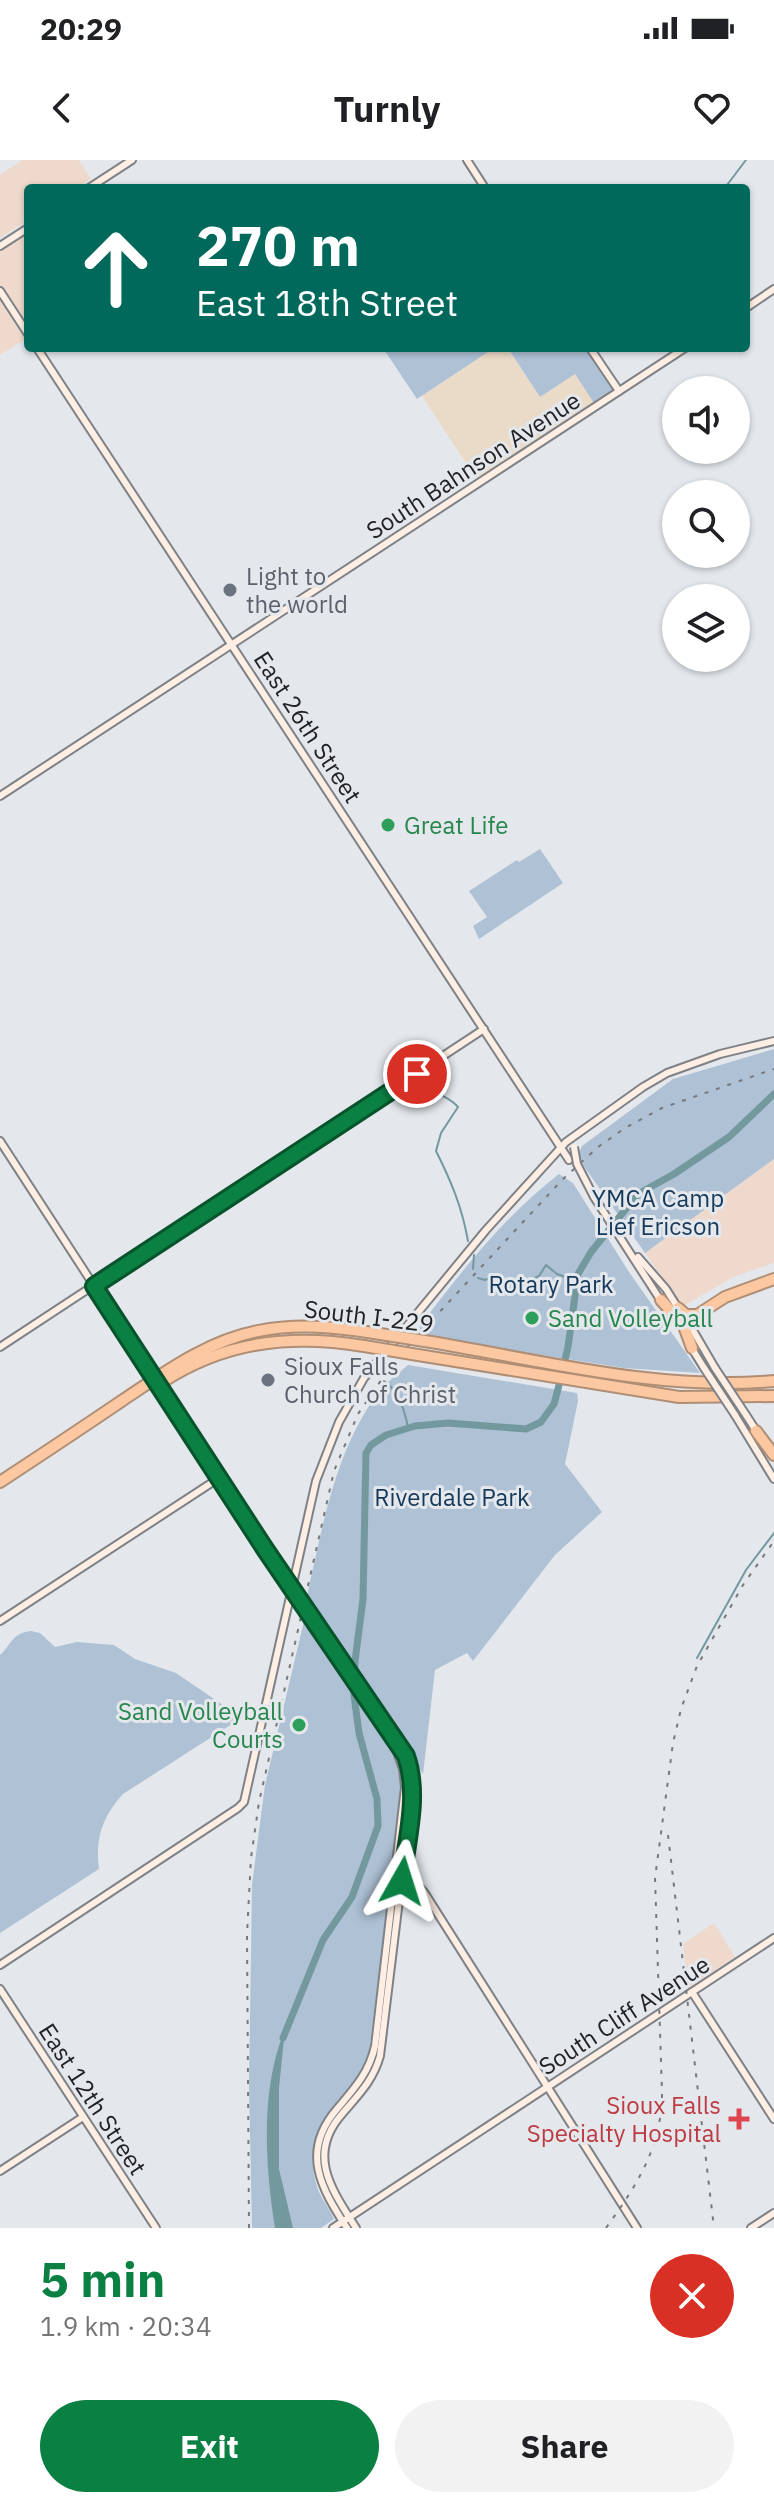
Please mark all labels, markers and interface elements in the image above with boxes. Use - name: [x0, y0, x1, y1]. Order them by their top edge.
- text: 20:29: [40, 9, 122, 48]
- text: Turnly: [334, 85, 440, 132]
- icon: back: [40, 86, 84, 130]
- icon: heart: [690, 86, 734, 130]
- text: 270 m: [196, 209, 360, 281]
- icon: ahead: [64, 216, 168, 320]
- text: East 18th Street: [196, 279, 458, 326]
- map controls: [662, 376, 750, 672]
- button: sound: [662, 376, 750, 464]
- street label: South Bahnson Avenue: [360, 384, 586, 546]
- button: search: [662, 480, 750, 568]
- place label: Light to the world: [246, 560, 348, 620]
- marker: Light to the world: [221, 581, 239, 599]
- button: layers: [662, 584, 750, 672]
- street label: East 26th Street: [247, 645, 369, 809]
- place label: Great Life: [404, 809, 508, 841]
- marker: Great Life: [379, 816, 397, 834]
- pin: [383, 1040, 451, 1108]
- icon: arrive: [395, 1052, 439, 1096]
- park label: YMCA Camp Lief Ericson: [592, 1182, 724, 1242]
- park label: Rotary Park: [489, 1268, 614, 1300]
- street label: South I-229: [302, 1292, 436, 1340]
- place label: Sand Volleyball: [548, 1302, 713, 1334]
- marker: Sand Volleyball: [523, 1309, 541, 1327]
- place label: Sioux Falls Church of Christ: [284, 1350, 456, 1410]
- marker: Sioux Falls Church of Christ: [259, 1371, 277, 1389]
- park label: Riverdale Park: [374, 1481, 530, 1513]
- place label: Sand Volleyball Courts: [118, 1695, 283, 1755]
- marker: Sand Volleyball Courts: [290, 1716, 308, 1734]
- position arrow: [360, 1839, 444, 1923]
- street label: South Cliff Avenue: [532, 1948, 716, 2082]
- street label: East 12th Street: [32, 2017, 154, 2181]
- place label: Sioux Falls Specialty Hospital: [527, 2089, 721, 2149]
- marker: Sioux Falls Specialty Hospital: [728, 2108, 750, 2130]
- text: 5 min: [40, 2248, 165, 2310]
- button: close: [650, 2254, 734, 2338]
- text: 1.9 km · 20:34: [40, 2309, 212, 2343]
- button: Exit: [40, 2400, 379, 2492]
- button: Share: [395, 2400, 734, 2492]

